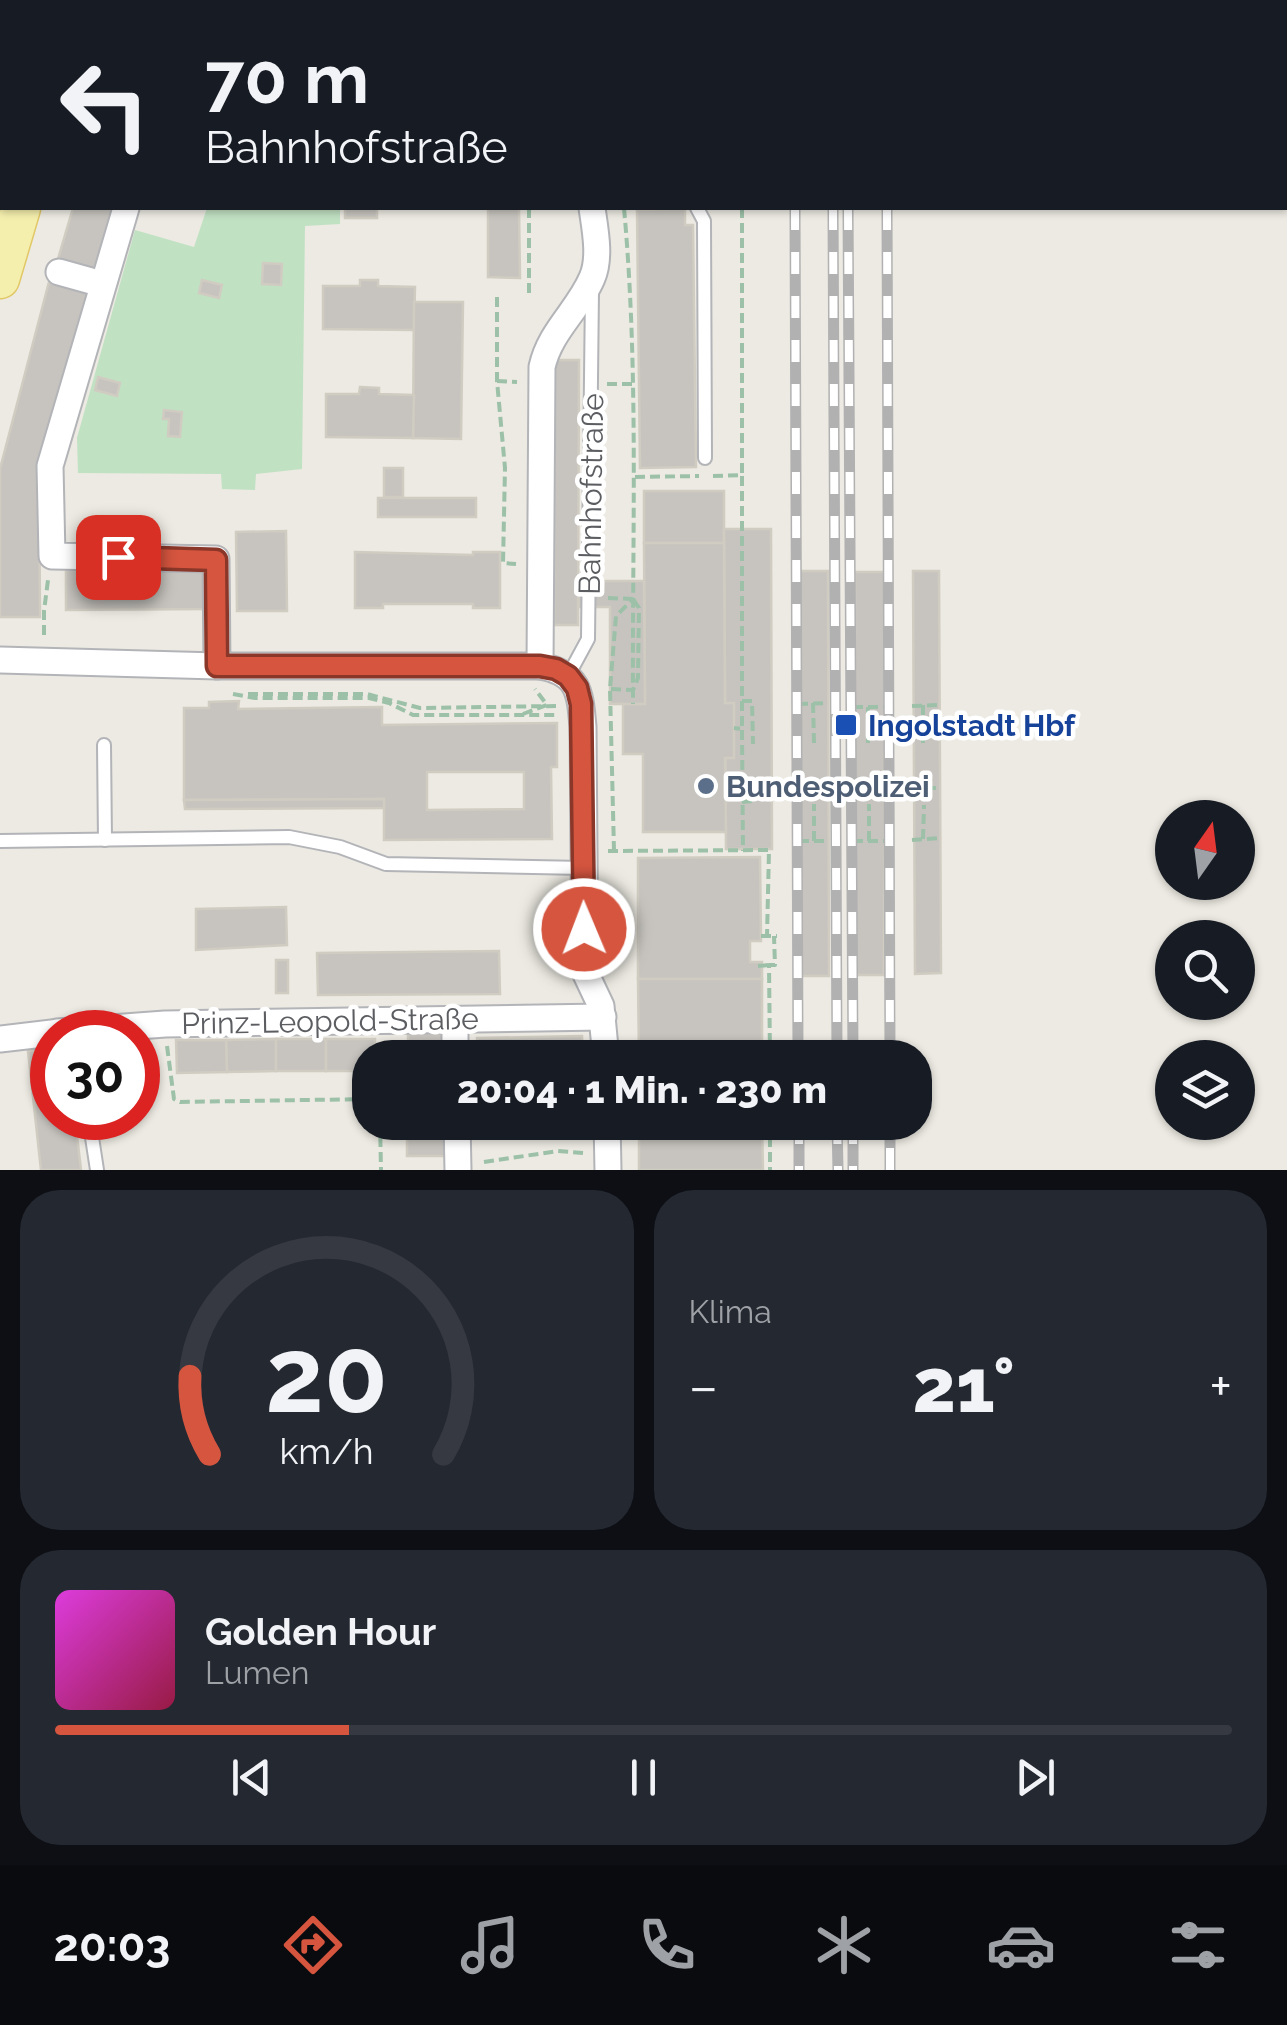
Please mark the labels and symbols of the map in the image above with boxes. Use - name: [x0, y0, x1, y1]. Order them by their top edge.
- street label: Bahnhofstraße: [572, 393, 610, 595]
- pin: [76, 515, 161, 600]
- place label: Ingolstadt Hbf: [868, 708, 1076, 743]
- marker: Ingolstadt Hbf: [833, 712, 859, 738]
- place label: Bundespolizei: [726, 769, 930, 804]
- marker: Bundespolizei: [695, 775, 717, 797]
- north arrow: [1155, 800, 1255, 900]
- position arrow: [532, 877, 636, 981]
- street label: Prinz-Leopold-Straße: [181, 1001, 479, 1041]
- speed limit sign: 30: [30, 1010, 160, 1140]

